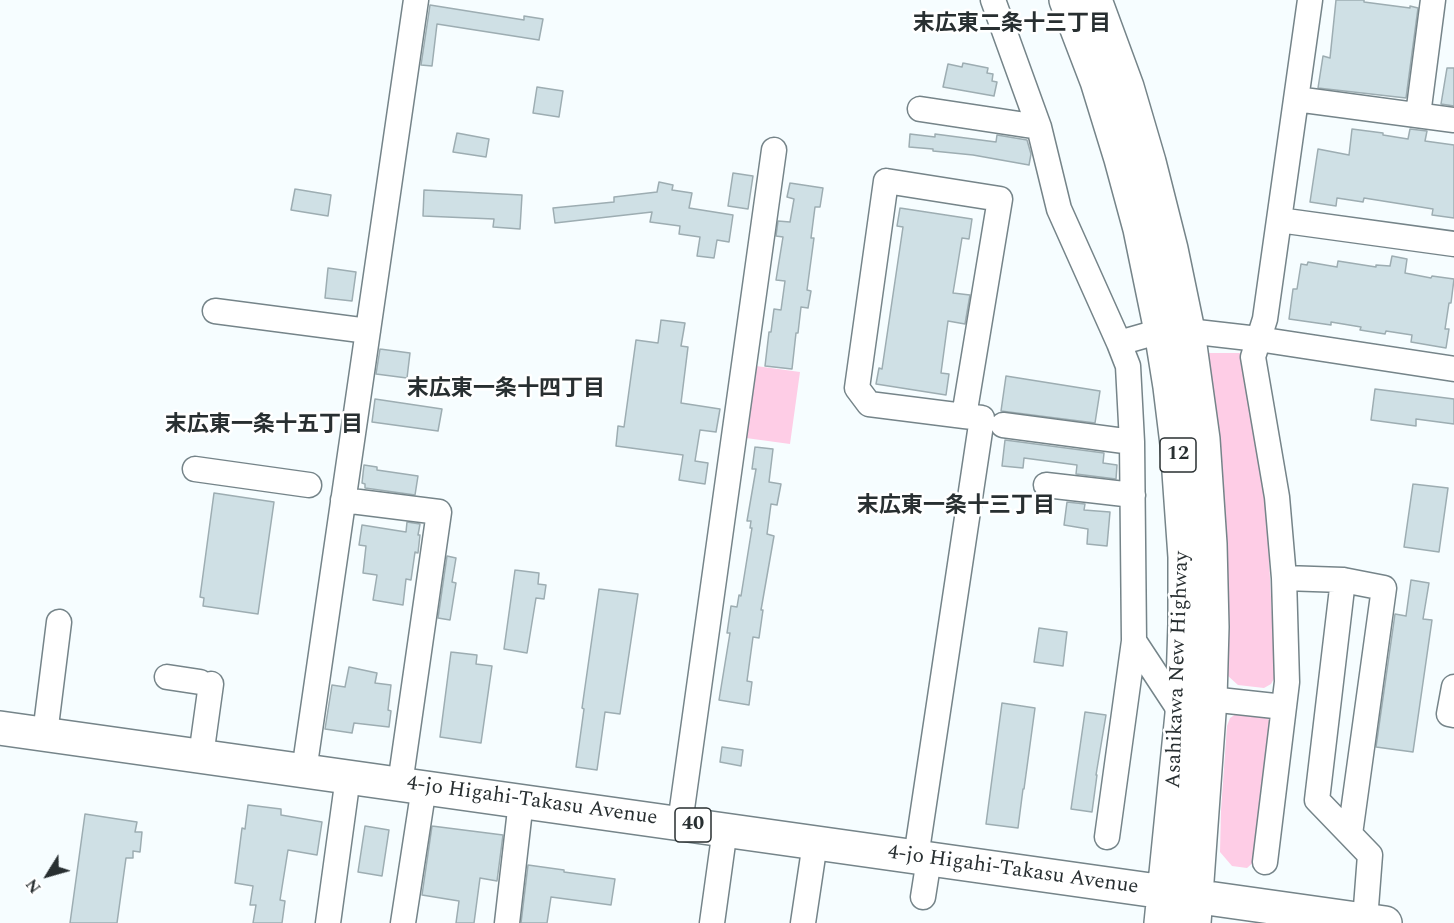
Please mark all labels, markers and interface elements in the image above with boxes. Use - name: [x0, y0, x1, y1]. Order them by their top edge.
- district label: 末広東二条十三丁目: [913, 13, 1111, 39]
- district label: 末広東一条十四丁目: [407, 378, 605, 404]
- district label: 末広東一条十五丁目: [165, 414, 363, 440]
- road number: 12: [1160, 438, 1196, 472]
- district label: 末広東一条十三丁目: [857, 495, 1055, 521]
- street label: Asahikawa New Highway: [1162, 551, 1196, 789]
- street label: 4-jo Higahi-Takasu Avenue: [405, 772, 659, 832]
- road number: 40: [675, 808, 711, 842]
- street label: 4-jo Higahi-Takasu Avenue: [886, 841, 1140, 901]
- north arrow: [18, 845, 78, 905]
- text: N: [20, 873, 47, 898]

